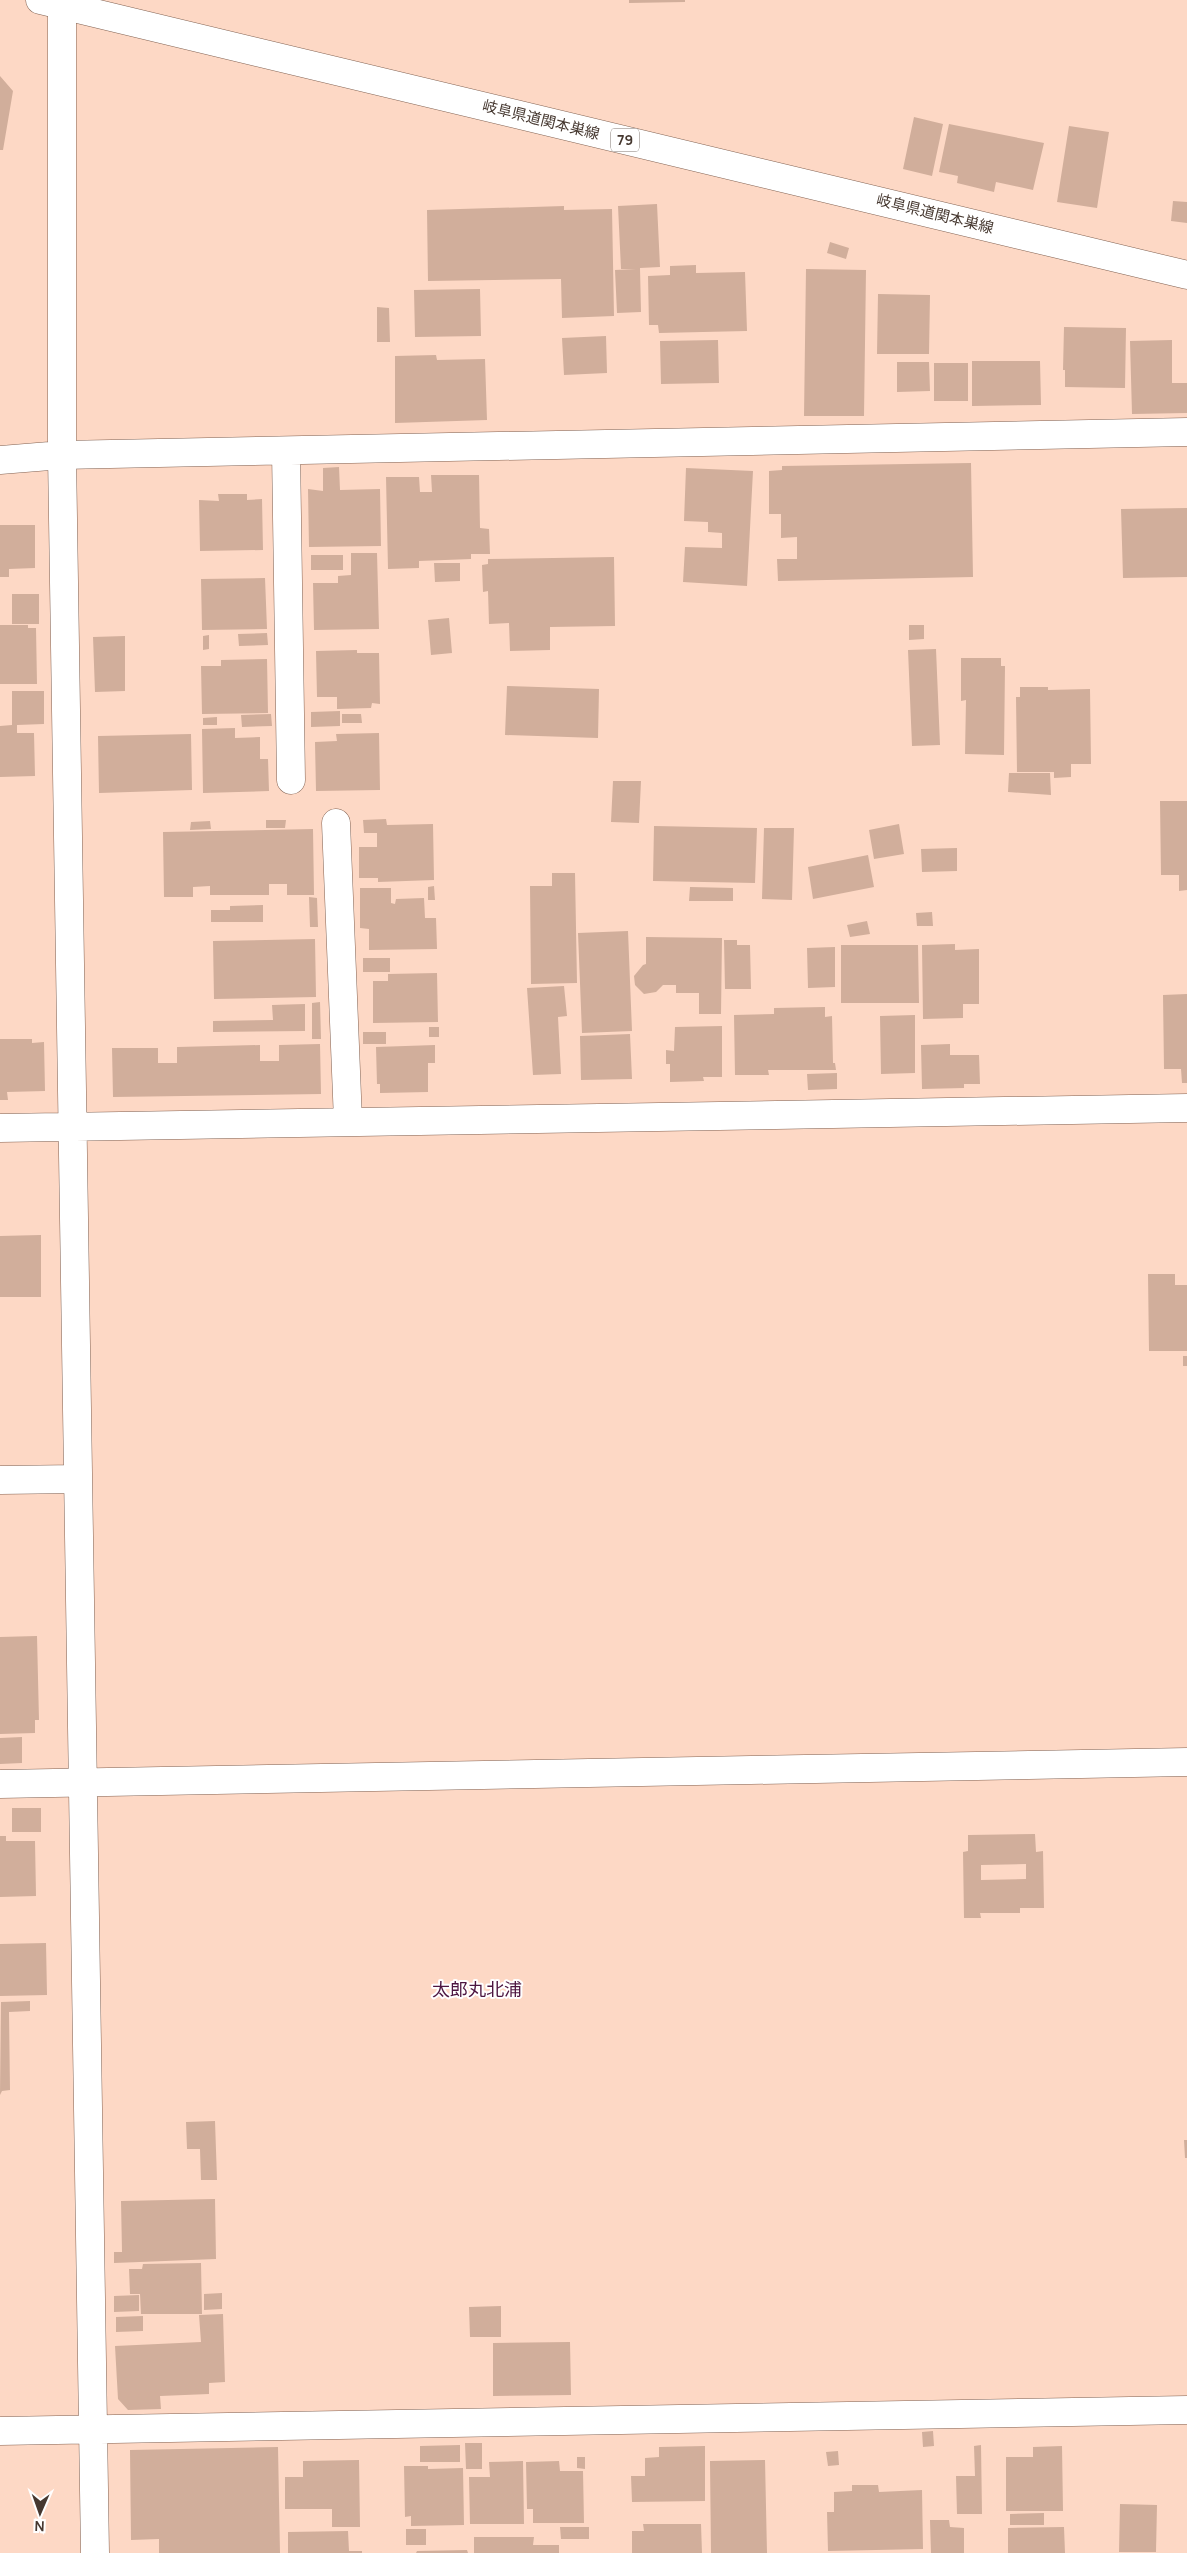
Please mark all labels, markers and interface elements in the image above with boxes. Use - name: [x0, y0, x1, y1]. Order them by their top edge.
- street label: 岐阜県道関本巣線: [480, 95, 602, 144]
- road number: 79: [611, 128, 639, 152]
- street label: 岐阜県道関本巣線: [874, 189, 996, 238]
- district label: 太郎丸北浦: [432, 1977, 522, 2001]
- north arrow: [15, 2488, 65, 2538]
- text: N: [34, 2517, 45, 2536]

